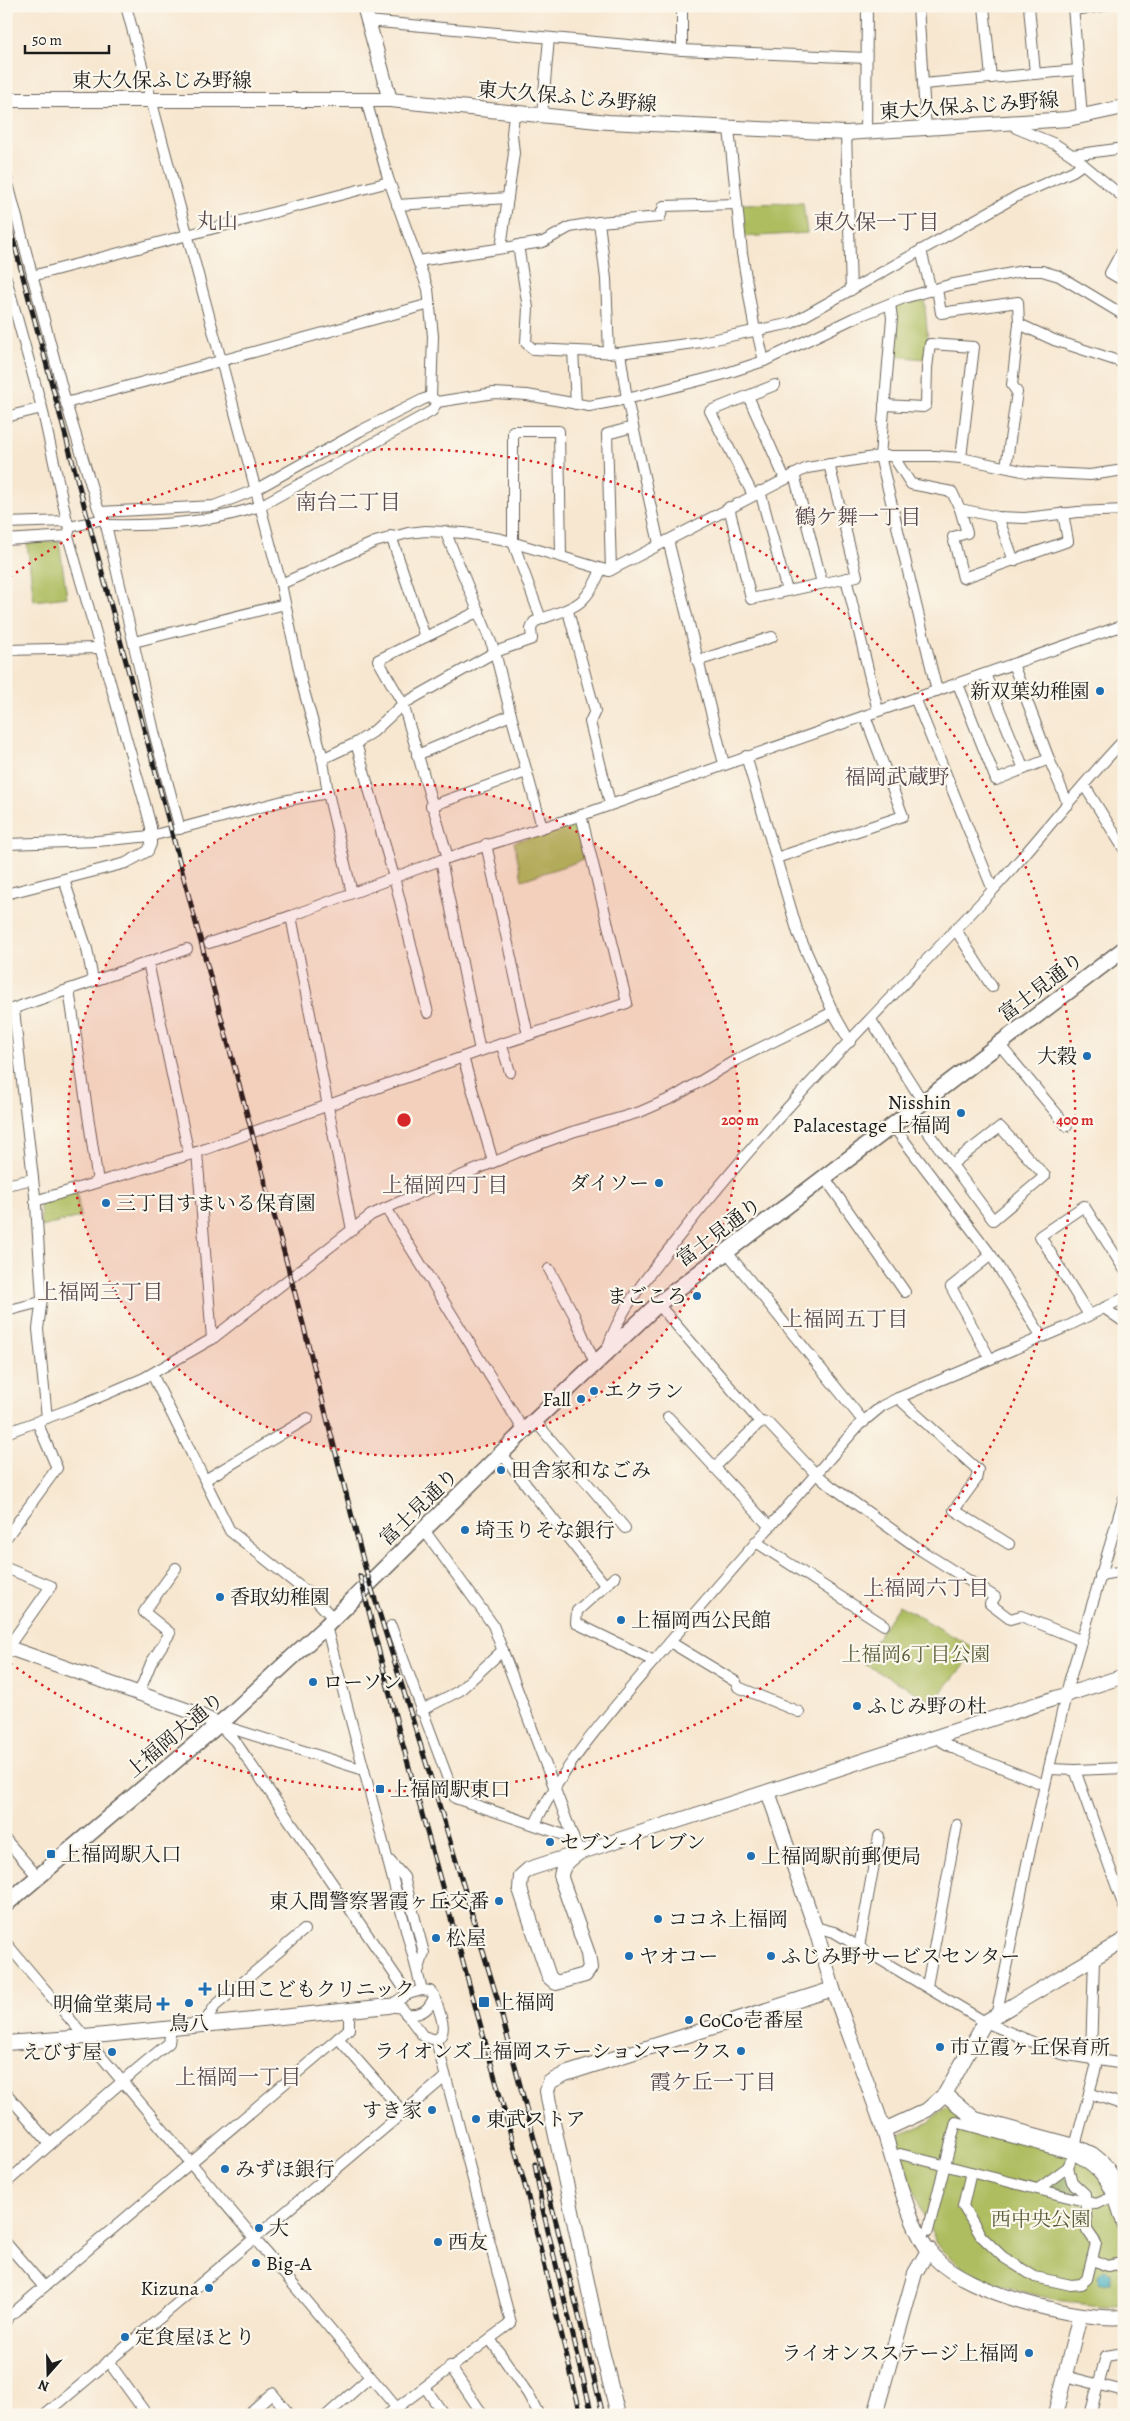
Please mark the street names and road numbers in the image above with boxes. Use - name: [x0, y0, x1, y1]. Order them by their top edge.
- street label: 東大久保ふじみ野線: [72, 67, 252, 94]
- street label: 東大久保ふじみ野線: [476, 76, 658, 118]
- street label: 東大久保ふじみ野線: [878, 86, 1060, 126]
- street label: 富士見通り: [993, 946, 1089, 1028]
- street label: 富士見通り: [671, 1191, 767, 1273]
- street label: 富士見通り: [374, 1463, 464, 1551]
- street label: 上福岡大通り: [120, 1686, 230, 1784]

